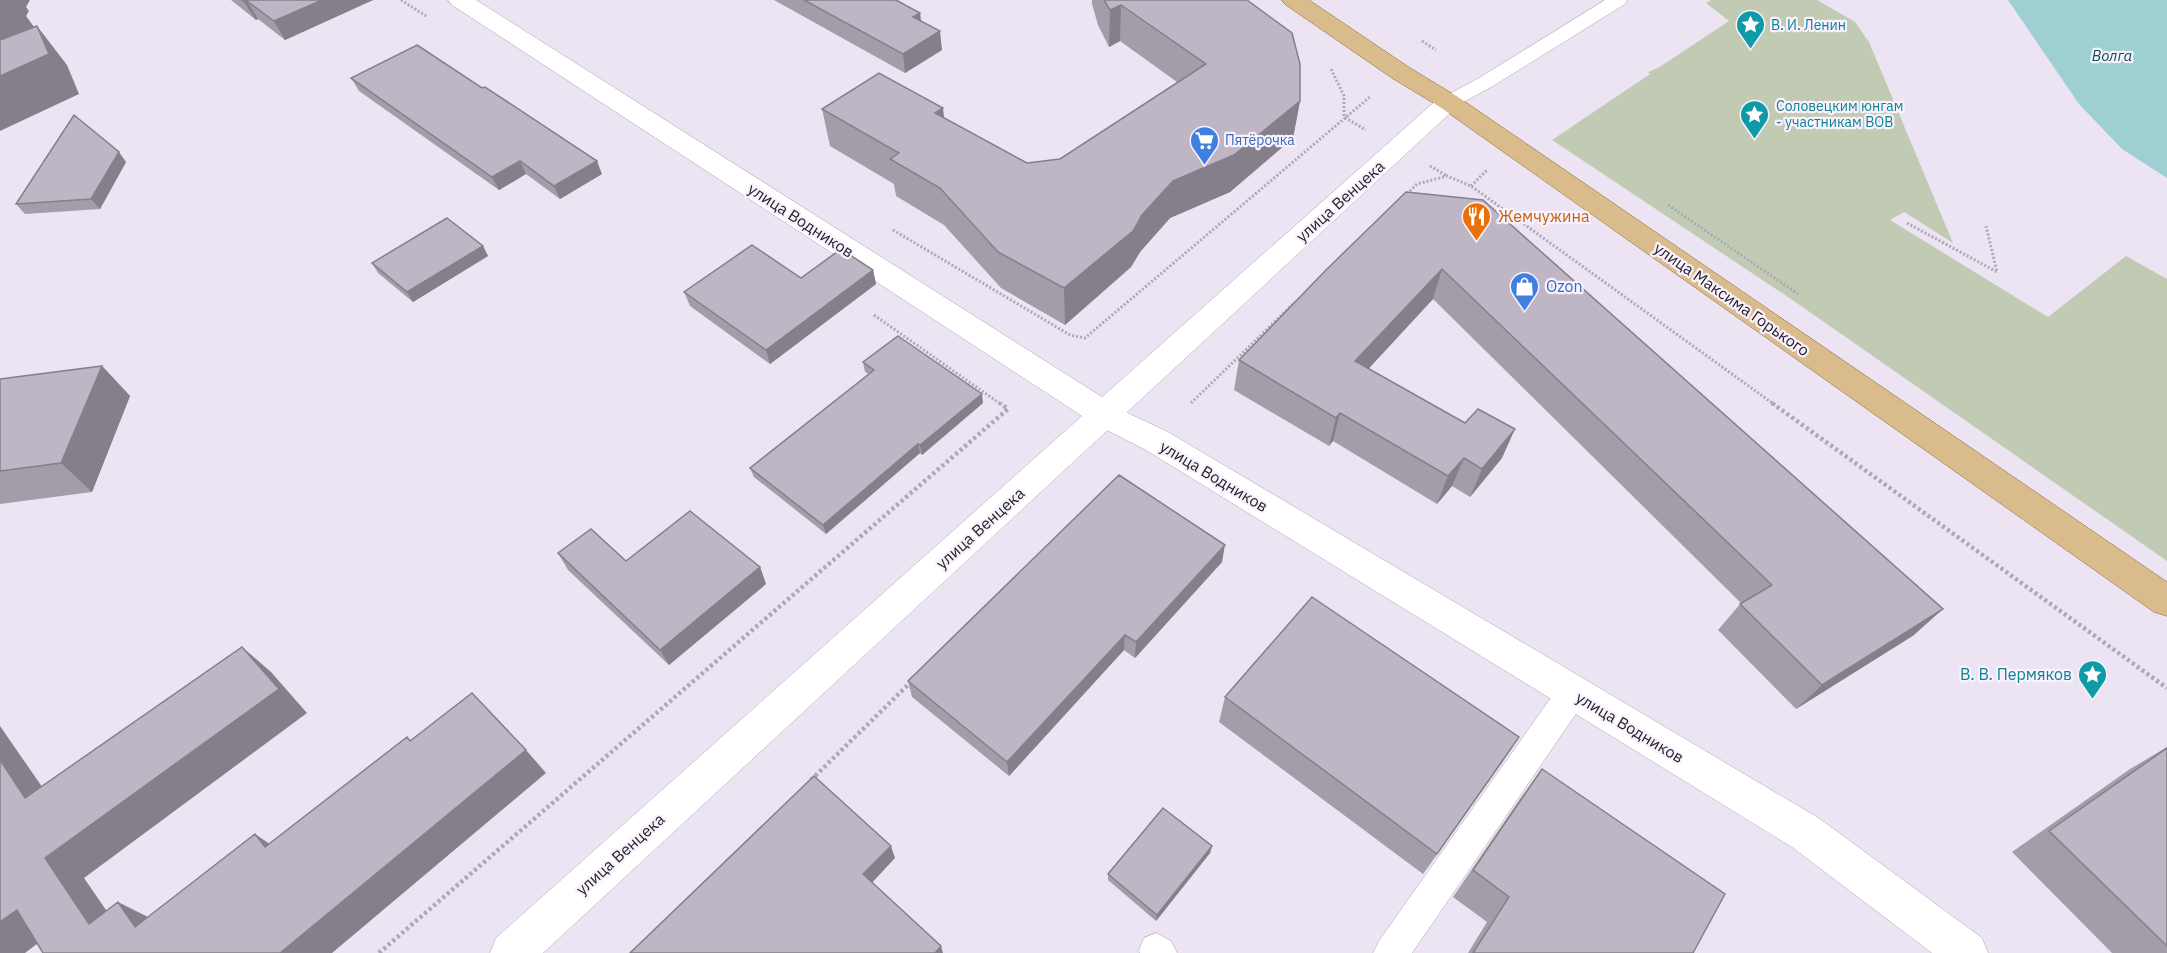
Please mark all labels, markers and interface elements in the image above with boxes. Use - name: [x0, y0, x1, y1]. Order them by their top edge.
- place icon: В. И. Ленин: [1734, 9, 1766, 51]
- place label: В. И. Ленин: [1771, 16, 1846, 34]
- water label: Волга: [2092, 46, 2132, 65]
- place label: Соловецким юнгам - участникам ВОВ: [1776, 97, 1903, 131]
- place icon: Соловецким юнгам - участникам ВОВ: [1739, 98, 1771, 140]
- supermarket icon: Пятёрочка: [1188, 124, 1220, 166]
- place label: Пятёрочка: [1225, 131, 1295, 149]
- street label: улица Венцека: [1292, 156, 1389, 246]
- street label: улица Водников: [744, 178, 858, 262]
- restaurant icon: Жемчужина: [1461, 200, 1493, 242]
- place label: Жемчужина: [1498, 206, 1590, 226]
- street label: улица Максима Горького: [1650, 238, 1814, 360]
- shop icon: Ozon: [1509, 270, 1541, 312]
- place label: Ozon: [1546, 276, 1583, 296]
- street label: улица Водников: [1156, 436, 1272, 516]
- street label: улица Венцека: [932, 483, 1029, 573]
- place icon: В. В. Пермяков: [2077, 658, 2109, 700]
- place label: В. В. Пермяков: [1960, 664, 2072, 684]
- street label: улица Водников: [1572, 687, 1688, 767]
- street label: улица Венцека: [572, 809, 669, 899]

